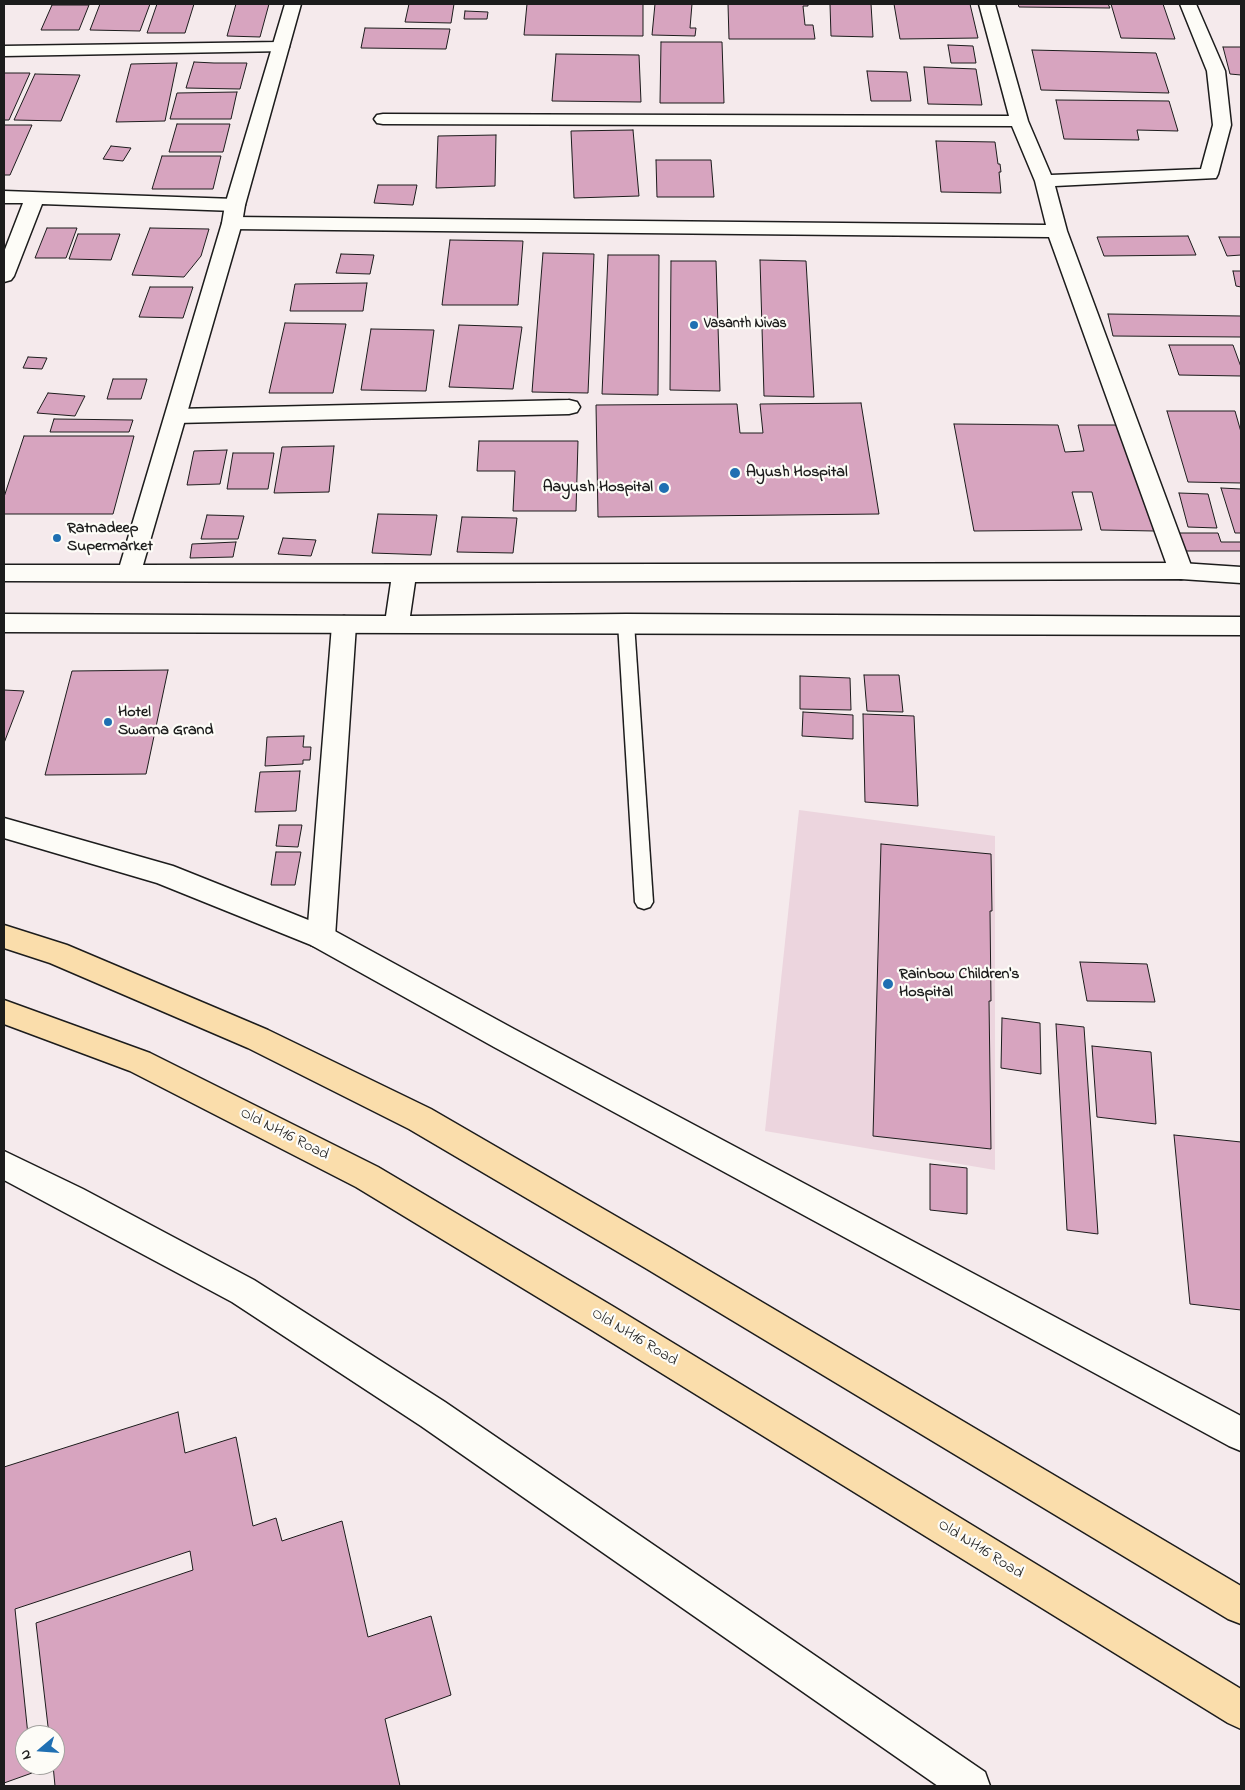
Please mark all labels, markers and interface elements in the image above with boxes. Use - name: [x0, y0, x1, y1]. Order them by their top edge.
- place label: Vasanth Nivas: [704, 317, 787, 333]
- marker: Vasanth Nivas: [688, 319, 700, 331]
- place label: Ayush Hospital: [746, 463, 848, 483]
- marker: Ayush Hospital: [728, 466, 742, 480]
- place label: Aayush Hospital: [543, 478, 653, 498]
- marker: Aayush Hospital: [657, 481, 671, 495]
- place label: Ratnadeep Supermarket: [67, 519, 153, 557]
- marker: Ratnadeep Supermarket: [51, 532, 63, 544]
- place label: Hotel Swarna Grand: [118, 703, 213, 741]
- marker: Hotel Swarna Grand: [102, 716, 114, 728]
- place label: Rainbow Children's Hospital: [899, 965, 1019, 1003]
- marker: Rainbow Children's Hospital: [881, 977, 895, 991]
- street label: Old NH16 Road: [236, 1104, 332, 1166]
- street label: Old NH16 Road: [587, 1305, 681, 1371]
- street label: Old NH16 Road: [934, 1516, 1026, 1584]
- north arrow: [15, 1725, 65, 1775]
- text: N: [15, 1747, 38, 1762]

